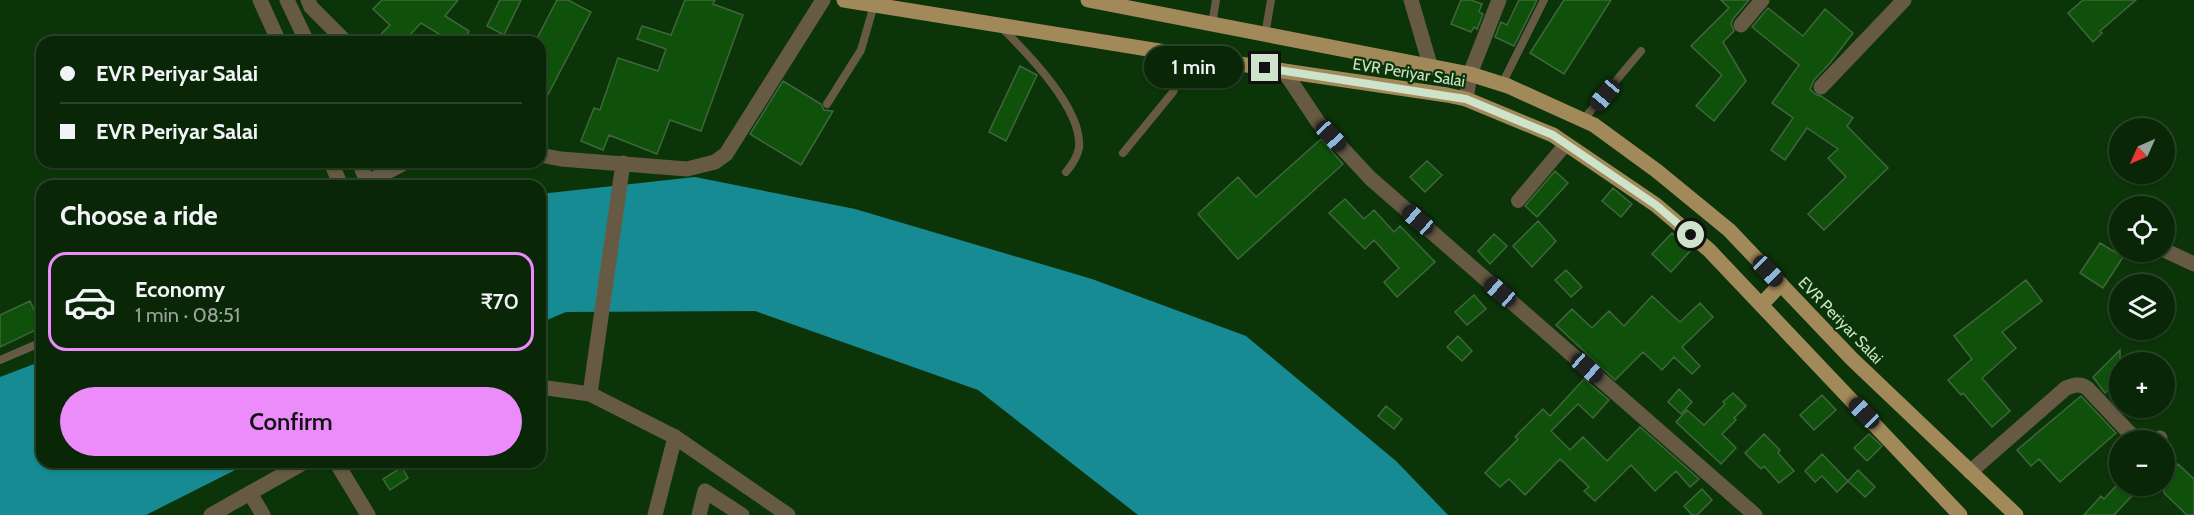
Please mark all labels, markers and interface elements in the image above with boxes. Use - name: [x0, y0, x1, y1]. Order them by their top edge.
- callout: 1 min: [1145, 47, 1244, 89]
- route end: [1251, 54, 1278, 81]
- street label: EVR Periyar Salai: [1351, 54, 1467, 91]
- text: 1 min: [1171, 55, 1216, 79]
- text: EVR Periyar Salai: [96, 60, 258, 87]
- car: [1587, 75, 1623, 115]
- car: [1312, 117, 1350, 155]
- text: EVR Periyar Salai: [96, 118, 258, 145]
- north arrow: [2109, 118, 2175, 184]
- map controls: [2109, 118, 2175, 496]
- button: locate: [2109, 196, 2175, 262]
- text: Choose a ride: [60, 199, 218, 232]
- car: [1399, 201, 1437, 239]
- route start: [1677, 221, 1704, 248]
- car: [1749, 252, 1787, 290]
- car: [1481, 273, 1519, 311]
- street label: EVR Periyar Salai: [1794, 273, 1887, 368]
- button: layers: [2109, 274, 2175, 340]
- icon: car: [63, 275, 117, 329]
- text: Economy: [135, 276, 225, 303]
- text: ₹70: [481, 288, 519, 315]
- text: 1 min · 08:51: [135, 303, 240, 327]
- car: [1568, 349, 1606, 387]
- button: +: [2109, 352, 2175, 418]
- button: Confirm: [60, 387, 522, 456]
- car: [1845, 394, 1883, 432]
- button: −: [2109, 430, 2175, 496]

